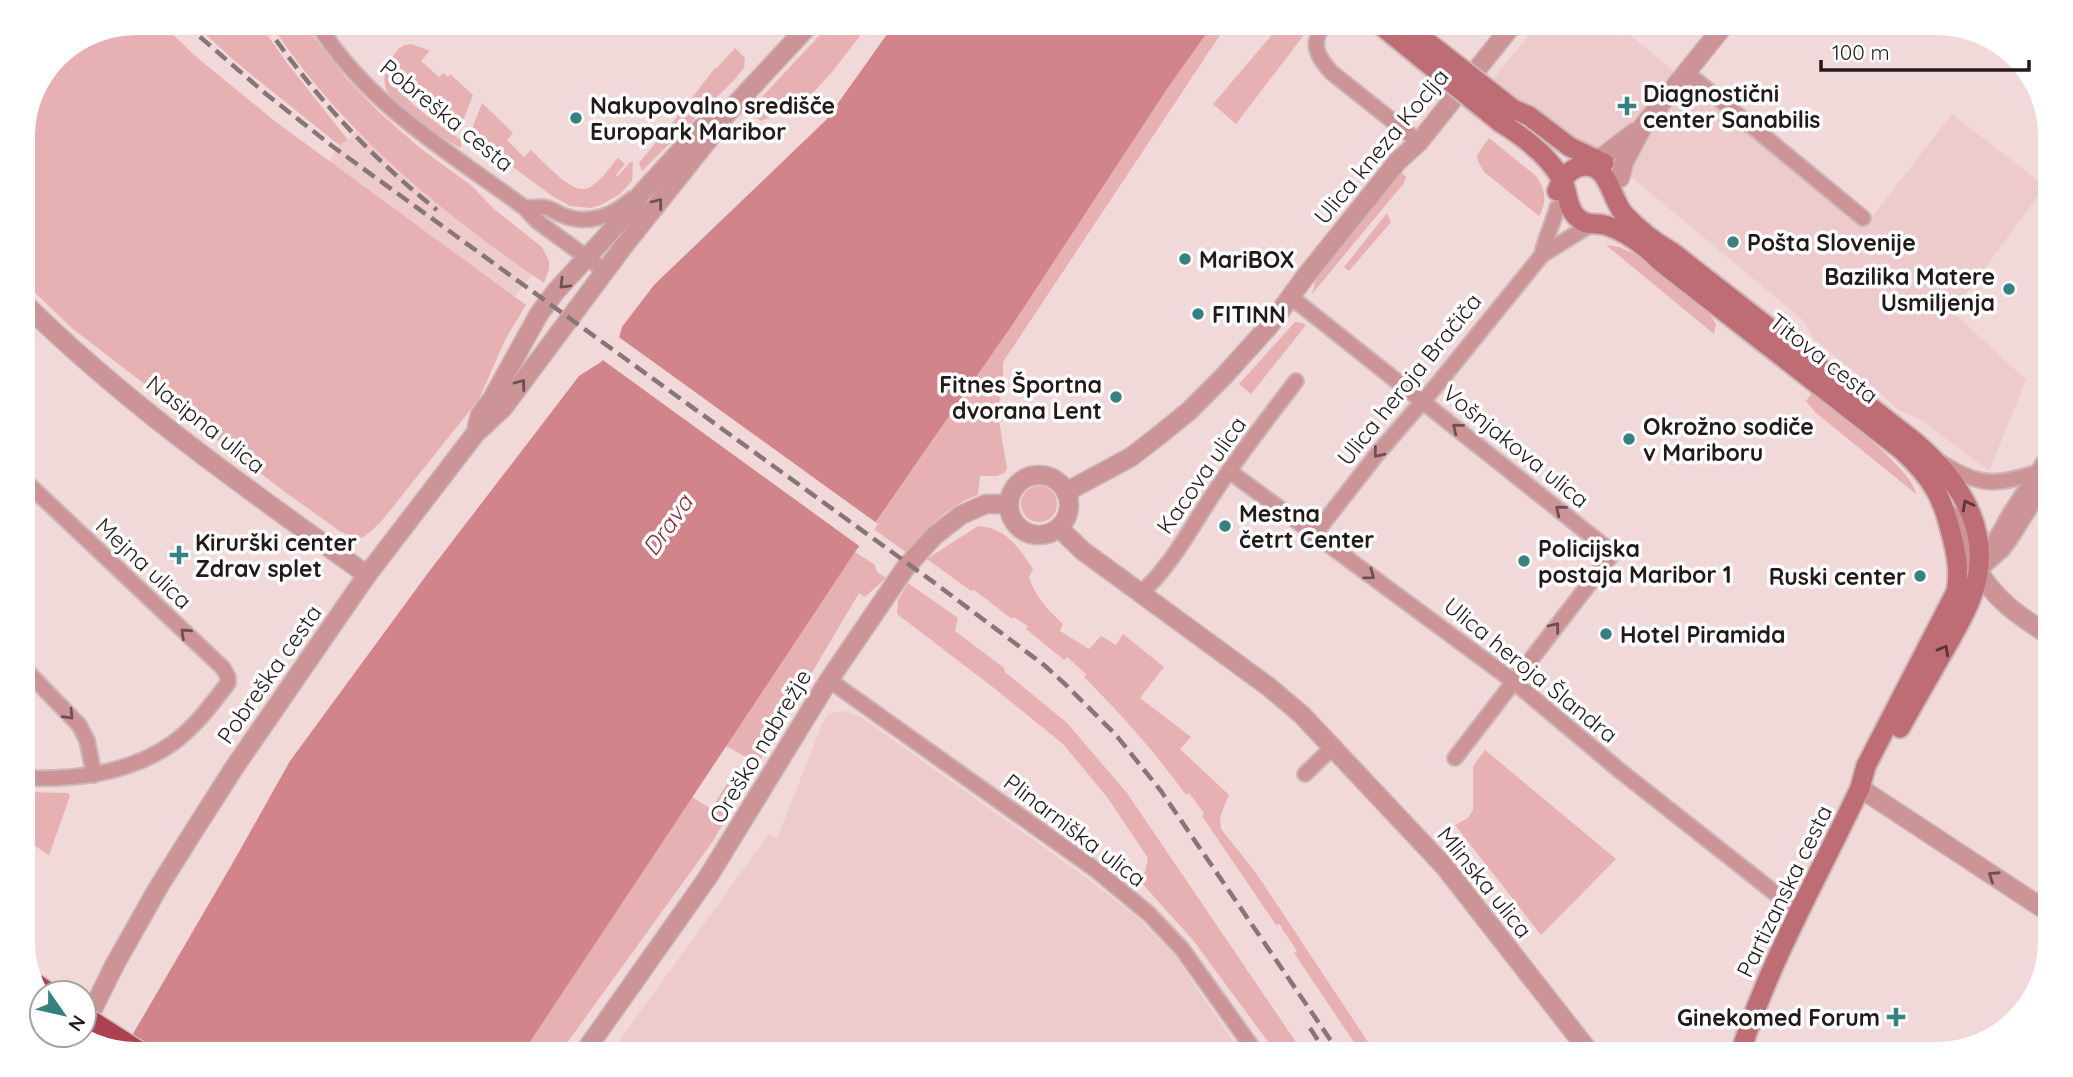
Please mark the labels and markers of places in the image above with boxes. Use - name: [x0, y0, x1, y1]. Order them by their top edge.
- place label: Diagnostični center Sanabilis: [1643, 79, 1820, 134]
- place label: Nakupovalno središče Europark Maribor: [590, 91, 835, 146]
- marker: Diagnostični center Sanabilis: [1617, 96, 1637, 116]
- marker: Nakupovalno središče Europark Maribor: [568, 110, 584, 126]
- place label: Pošta Slovenije: [1747, 228, 1916, 257]
- marker: Pošta Slovenije: [1725, 234, 1741, 250]
- place label: MariBOX: [1199, 245, 1295, 274]
- marker: MariBOX: [1177, 251, 1193, 267]
- place label: Bazilika Matere Usmiljenja: [1824, 262, 1995, 317]
- marker: Bazilika Matere Usmiljenja: [2001, 281, 2017, 297]
- place label: FITINN: [1212, 300, 1286, 329]
- marker: FITINN: [1190, 306, 1206, 322]
- place label: Fitnes Športna dvorana Lent: [939, 370, 1102, 425]
- marker: Fitnes Športna dvorana Lent: [1108, 389, 1124, 405]
- place label: Okrožno sodiče v Mariboru: [1643, 412, 1814, 467]
- marker: Okrožno sodiče v Mariboru: [1621, 431, 1637, 447]
- place label: Mestna četrt Center: [1239, 499, 1374, 554]
- marker: Mestna četrt Center: [1217, 518, 1233, 534]
- place label: Kirurški center Zdrav splet: [195, 528, 357, 583]
- place label: Policijska postaja Maribor 1: [1538, 534, 1732, 589]
- marker: Kirurški center Zdrav splet: [169, 545, 189, 565]
- marker: Policijska postaja Maribor 1: [1516, 553, 1532, 569]
- place label: Ruski center: [1769, 562, 1906, 591]
- marker: Ruski center: [1912, 568, 1928, 584]
- place label: Hotel Piramida: [1620, 620, 1785, 649]
- marker: Hotel Piramida: [1598, 626, 1614, 642]
- place label: Ginekomed Forum: [1677, 1003, 1880, 1032]
- marker: Ginekomed Forum: [1886, 1007, 1906, 1027]

